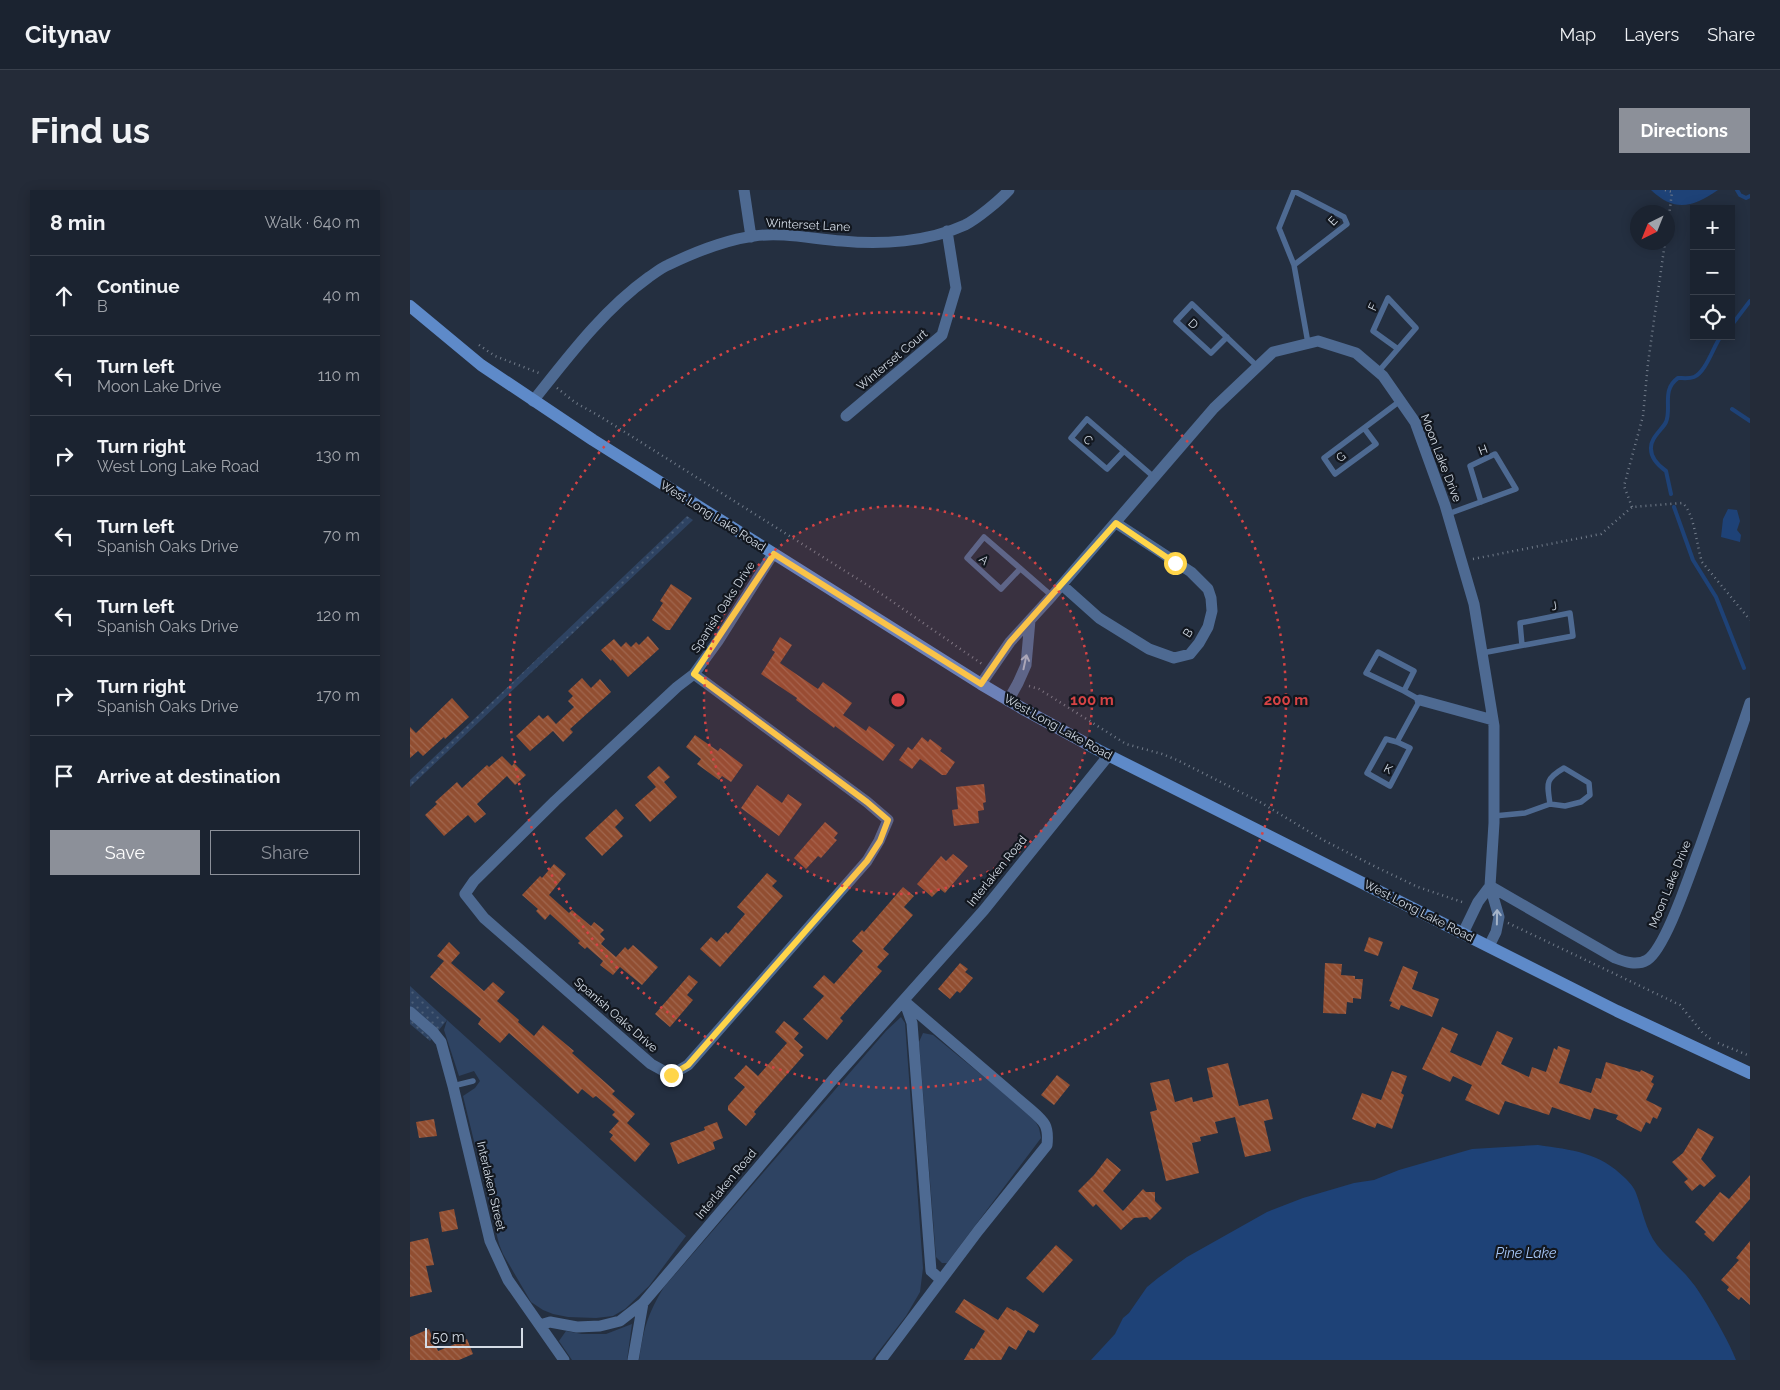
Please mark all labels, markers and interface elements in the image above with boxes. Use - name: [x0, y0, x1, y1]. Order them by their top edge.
- text: Citynav: [25, 20, 111, 49]
- text: Map: [1560, 24, 1596, 45]
- text: Layers: [1624, 24, 1679, 45]
- text: Share: [1707, 24, 1755, 45]
- button: Directions: [1619, 108, 1750, 153]
- text: Find us: [30, 110, 150, 151]
- north arrow: [1630, 205, 1675, 250]
- map controls: [1690, 205, 1735, 340]
- button: +: [1690, 205, 1735, 250]
- text: 8 min: [50, 210, 105, 235]
- text: Walk · 640 m: [264, 213, 360, 232]
- street label: E: [1325, 214, 1341, 228]
- street label: Winterset Lane: [765, 216, 851, 234]
- button: −: [1690, 250, 1735, 295]
- text: Continue: [97, 275, 180, 297]
- icon: ahead: [50, 282, 78, 310]
- text: 40 m: [323, 286, 360, 305]
- button: locate: [1690, 295, 1735, 340]
- text: B: [97, 297, 108, 316]
- street label: F: [1365, 301, 1381, 313]
- street label: D: [1185, 316, 1201, 332]
- street label: Winterset Court: [854, 326, 930, 394]
- text: Turn left: [97, 355, 174, 377]
- icon: left: [50, 362, 78, 390]
- text: 110 m: [318, 366, 360, 385]
- text: Moon Lake Drive: [97, 377, 221, 396]
- street label: Moon Lake Drive: [1418, 412, 1464, 504]
- street label: C: [1080, 432, 1096, 448]
- text: Turn right: [97, 435, 186, 457]
- icon: right: [50, 442, 78, 470]
- street label: H: [1476, 442, 1490, 458]
- text: 130 m: [316, 446, 360, 465]
- street label: G: [1333, 449, 1349, 465]
- text: West Long Lake Road: [97, 457, 259, 476]
- street label: West Long Lake Road: [658, 478, 768, 554]
- text: Turn left: [97, 515, 174, 537]
- icon: left: [50, 522, 78, 550]
- text: 70 m: [323, 526, 360, 545]
- text: Spanish Oaks Drive: [97, 537, 238, 556]
- street label: A: [976, 552, 992, 568]
- route start: [1164, 552, 1187, 575]
- street label: Spanish Oaks Drive: [688, 559, 758, 655]
- text: Turn left: [97, 595, 174, 617]
- street label: J: [1550, 599, 1558, 613]
- icon: left: [50, 602, 78, 630]
- text: 120 m: [316, 606, 360, 625]
- text: Spanish Oaks Drive: [97, 617, 238, 636]
- street label: B: [1180, 626, 1196, 640]
- one-way arrow: [1021, 655, 1031, 671]
- text: Turn right: [97, 675, 186, 697]
- icon: right: [50, 682, 78, 710]
- text: 170 m: [316, 686, 360, 705]
- centre of rings: [889, 691, 907, 709]
- street label: West Long Lake Road: [1001, 691, 1115, 763]
- text: 100 m: [1070, 691, 1114, 709]
- text: 200 m: [1264, 691, 1308, 709]
- text: Spanish Oaks Drive: [97, 697, 238, 716]
- street label: K: [1381, 761, 1395, 777]
- icon: arrive: [50, 762, 78, 790]
- text: Arrive at destination: [97, 765, 281, 787]
- button: Save: [50, 830, 200, 875]
- button: Share: [210, 830, 360, 875]
- street label: Interlaken Road: [964, 833, 1030, 909]
- street label: Moon Lake Drive: [1646, 838, 1694, 930]
- street label: West Long Lake Road: [1362, 877, 1476, 945]
- one-way arrow: [1492, 909, 1502, 925]
- street label: Spanish Oaks Drive: [571, 975, 661, 1055]
- route end: [660, 1064, 683, 1087]
- street label: Interlaken Street: [474, 1140, 508, 1232]
- street label: Interlaken Road: [693, 1146, 759, 1222]
- water label: Pine Lake: [1496, 1245, 1557, 1261]
- scale bar: [425, 1325, 522, 1348]
- text: 50 m: [432, 1329, 465, 1345]

